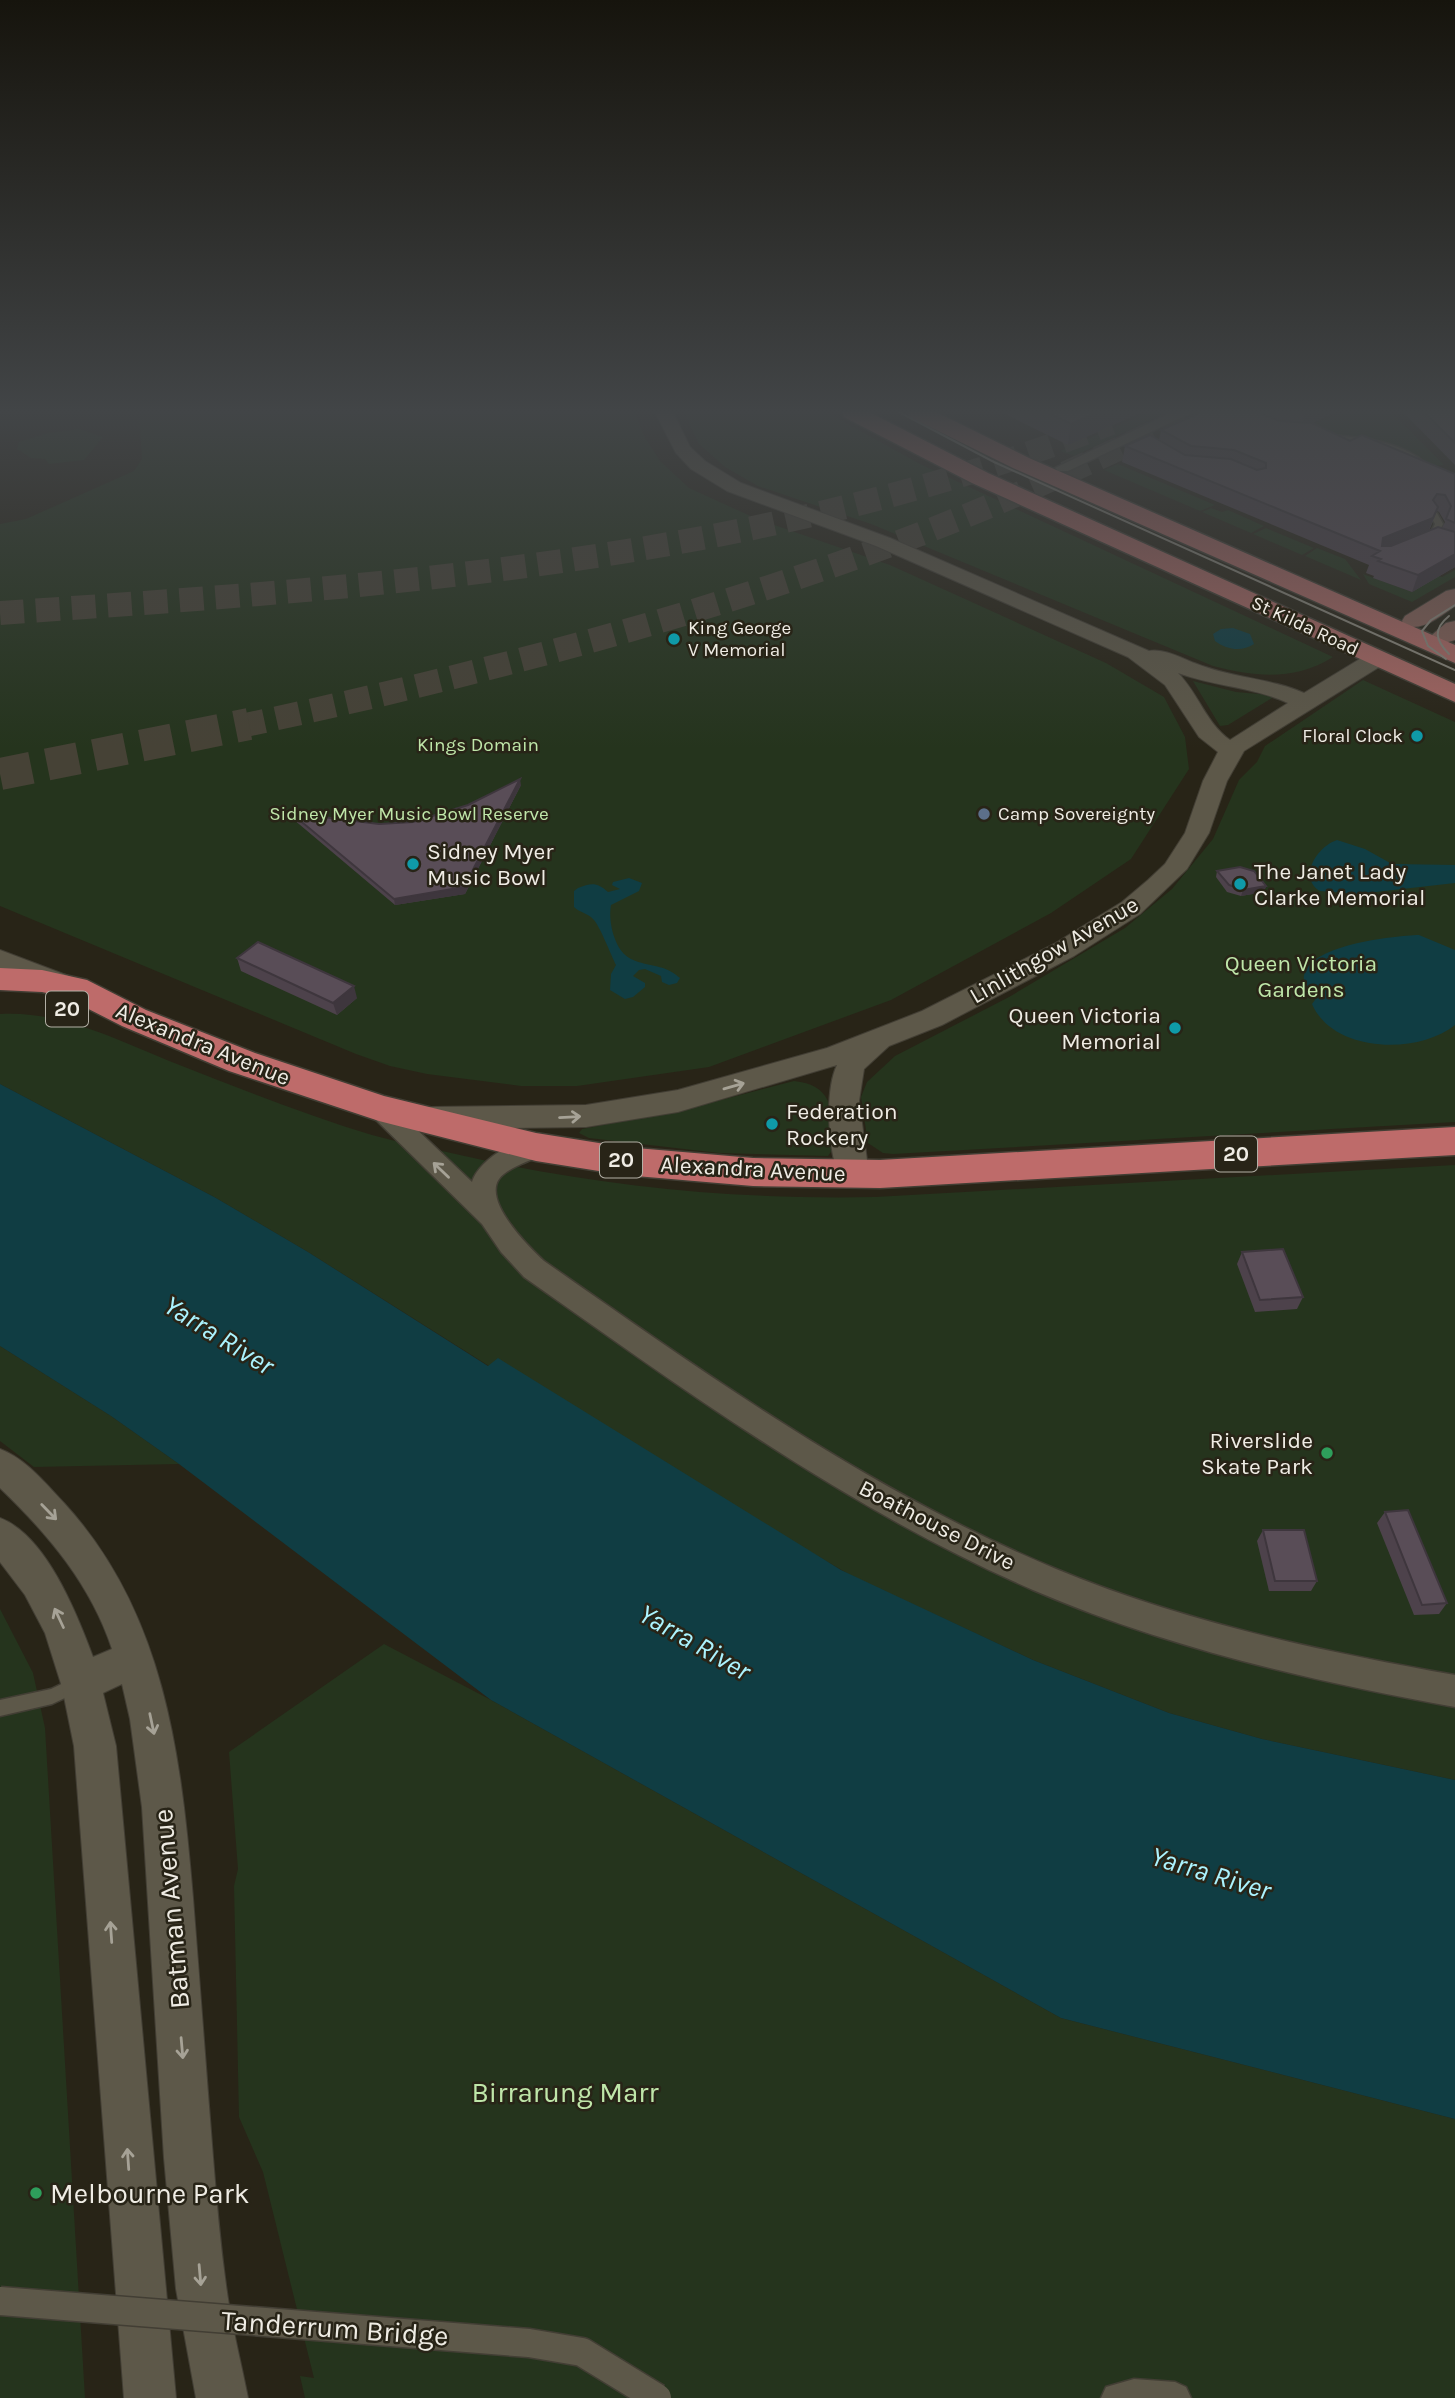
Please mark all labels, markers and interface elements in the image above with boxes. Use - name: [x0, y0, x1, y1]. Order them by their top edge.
- street label: St Kilda Road: [1248, 592, 1362, 660]
- place label: King George V Memorial: [688, 617, 791, 661]
- marker: King George V Memorial: [666, 631, 682, 647]
- place label: Floral Clock: [1302, 725, 1403, 747]
- marker: Floral Clock: [1409, 728, 1425, 744]
- park label: Kings Domain: [417, 734, 539, 756]
- park label: Sidney Myer Music Bowl Reserve: [269, 803, 549, 825]
- place label: Camp Sovereignty: [998, 803, 1155, 825]
- marker: Camp Sovereignty: [976, 806, 992, 822]
- place label: Sidney Myer Music Bowl: [427, 838, 554, 891]
- marker: Sidney Myer Music Bowl: [405, 856, 421, 872]
- place label: The Janet Lady Clarke Memorial: [1254, 858, 1425, 911]
- marker: The Janet Lady Clarke Memorial: [1232, 876, 1248, 892]
- street label: Linlithgow Avenue: [965, 891, 1143, 1009]
- park label: Queen Victoria Gardens: [1225, 950, 1377, 1003]
- road number: 20: [46, 992, 88, 1026]
- street label: Alexandra Avenue: [112, 997, 294, 1091]
- place label: Queen Victoria Memorial: [1008, 1002, 1161, 1055]
- marker: Queen Victoria Memorial: [1167, 1020, 1183, 1036]
- one-way arrow: [722, 1079, 744, 1092]
- place label: Federation Rockery: [786, 1098, 898, 1151]
- one-way arrow: [558, 1110, 581, 1123]
- marker: Federation Rockery: [764, 1116, 780, 1132]
- road number: 20: [1215, 1136, 1257, 1172]
- road number: 20: [600, 1142, 642, 1178]
- street label: Alexandra Avenue: [660, 1151, 846, 1187]
- one-way arrow: [433, 1162, 450, 1179]
- water label: Yarra River: [158, 1288, 281, 1383]
- place label: Riverslide Skate Park: [1201, 1427, 1313, 1480]
- marker: Riverslide Skate Park: [1319, 1445, 1335, 1461]
- street label: Boathouse Drive: [854, 1474, 1020, 1576]
- one-way arrow: [41, 1504, 58, 1521]
- water label: Yarra River: [633, 1597, 758, 1688]
- one-way arrow: [52, 1608, 65, 1629]
- one-way arrow: [145, 1712, 159, 1735]
- street label: Batman Avenue: [146, 1808, 196, 2010]
- water label: Yarra River: [1147, 1839, 1276, 1907]
- one-way arrow: [104, 1921, 117, 1944]
- one-way arrow: [176, 2036, 189, 2059]
- park label: Birrarung Marr: [471, 2076, 659, 2109]
- one-way arrow: [121, 2148, 134, 2171]
- place label: Melbourne Park: [50, 2177, 250, 2210]
- marker: Melbourne Park: [28, 2185, 44, 2201]
- one-way arrow: [194, 2263, 207, 2285]
- street label: Tanderrum Bridge: [220, 2304, 450, 2352]

